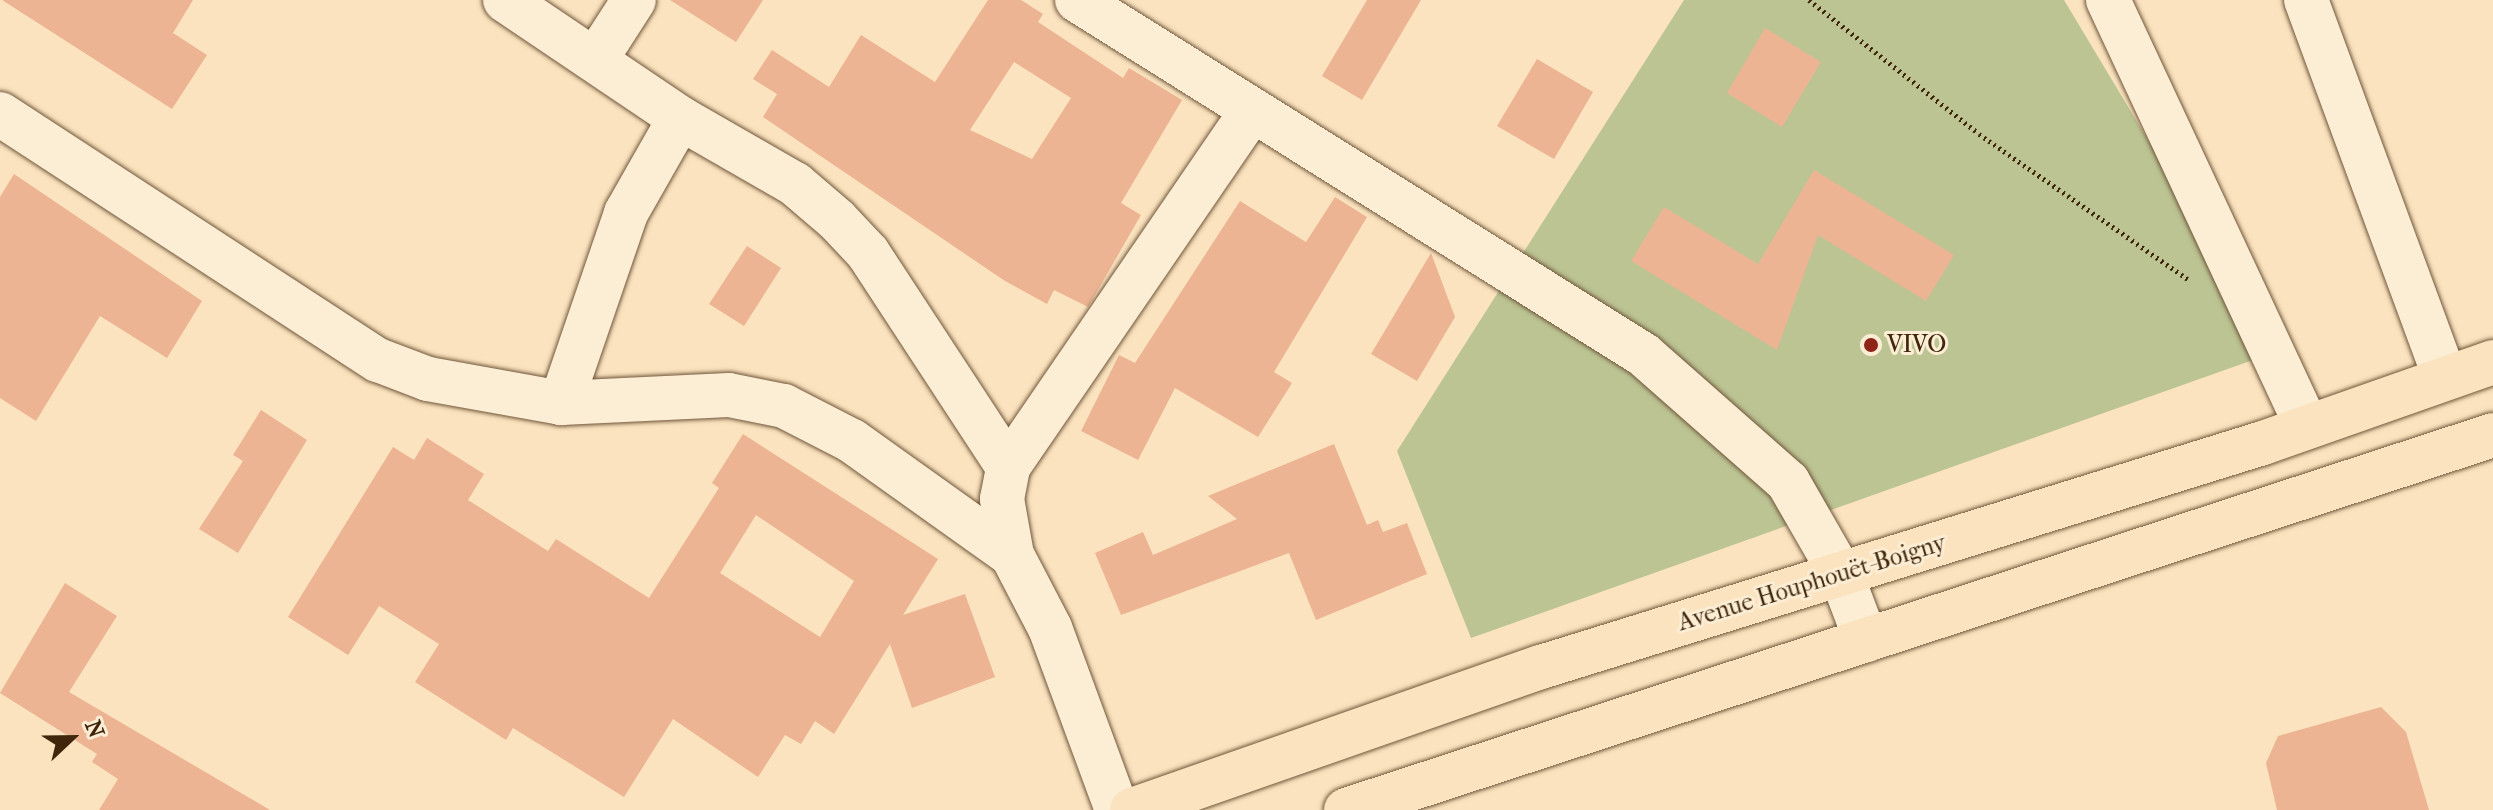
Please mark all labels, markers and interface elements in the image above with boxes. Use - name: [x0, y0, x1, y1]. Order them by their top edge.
- place label: VIVO: [1887, 331, 1946, 359]
- marker: VIVO: [1862, 336, 1880, 354]
- street label: Avenue Houphouët-Boigny: [1675, 529, 1949, 637]
- north arrow: [32, 698, 112, 778]
- text: N: [79, 716, 109, 742]

